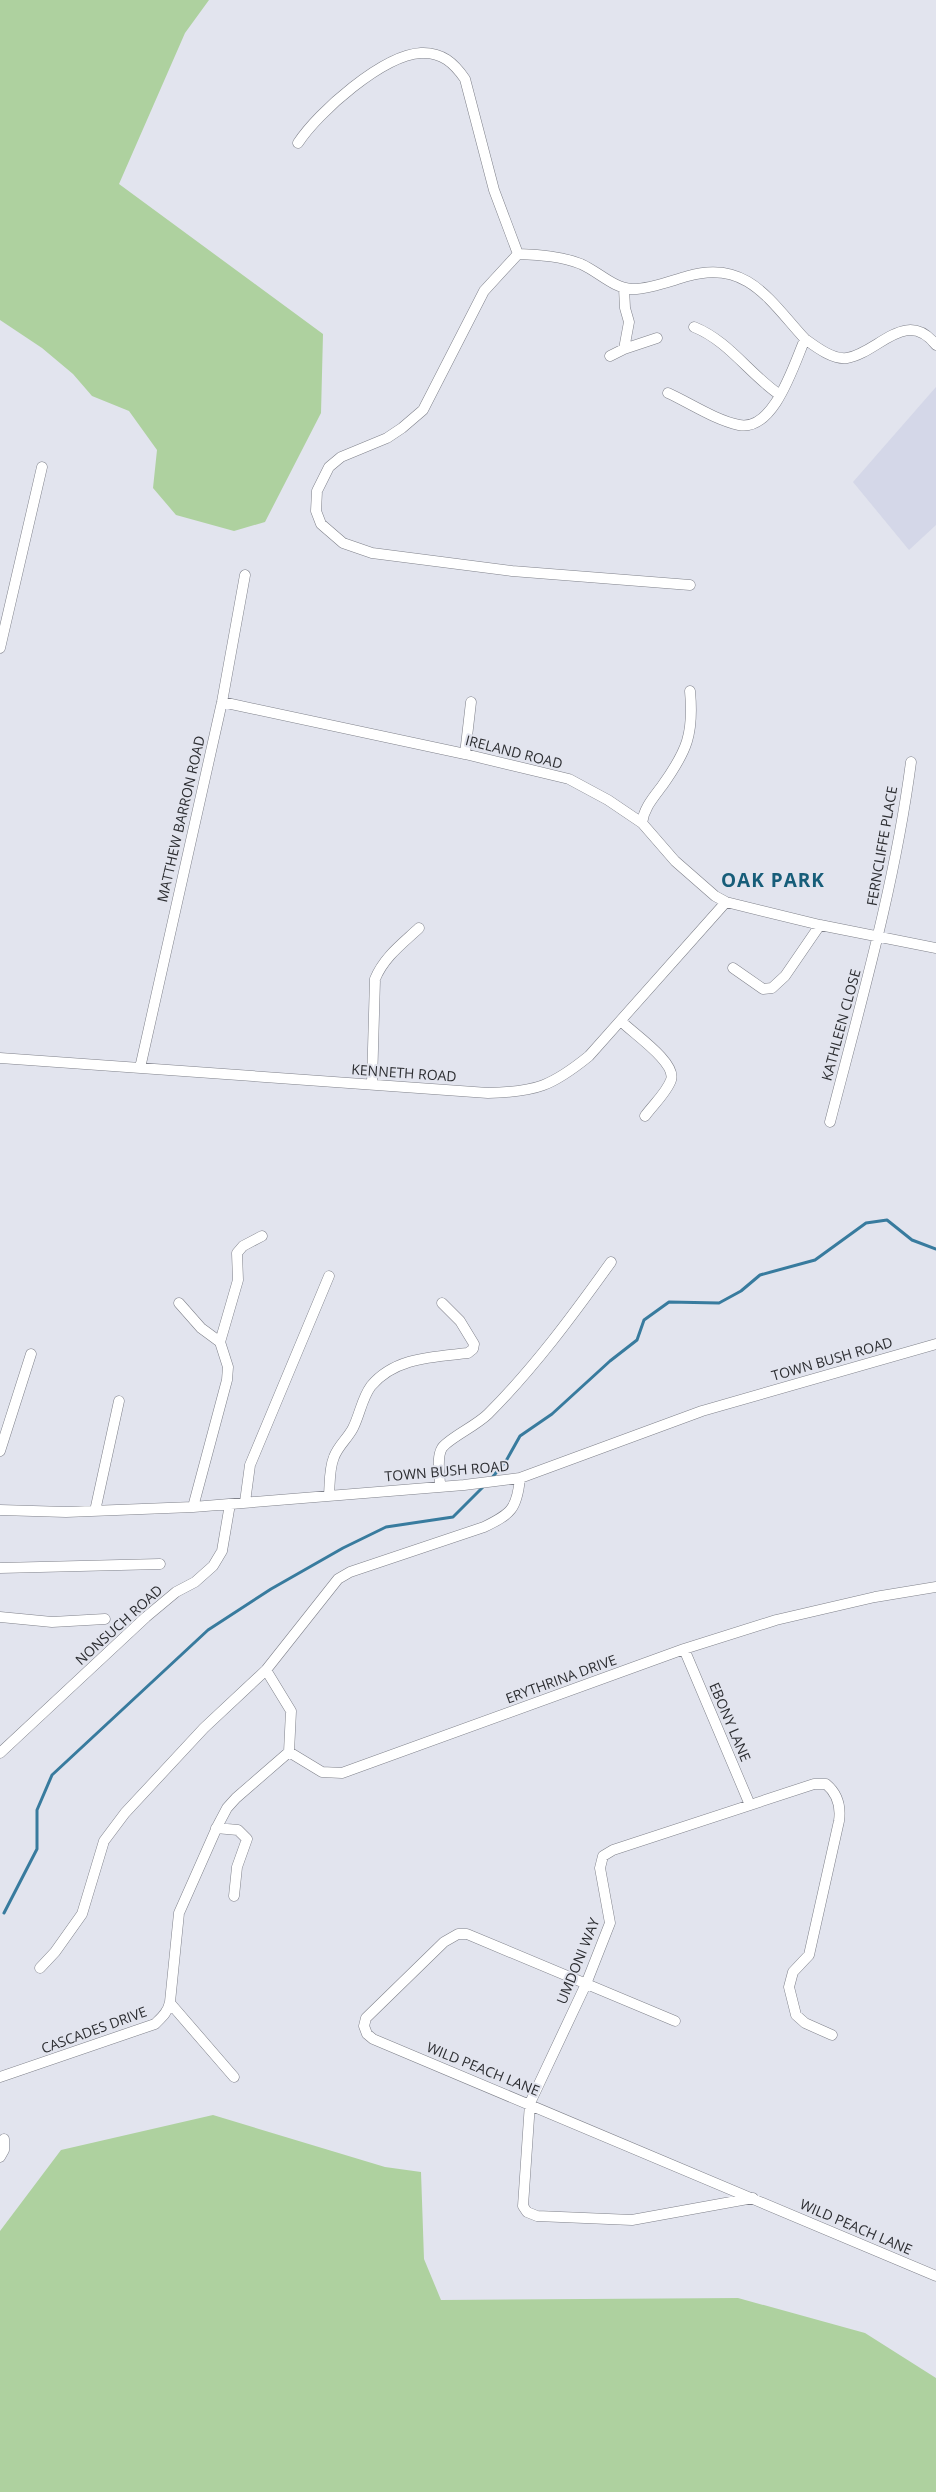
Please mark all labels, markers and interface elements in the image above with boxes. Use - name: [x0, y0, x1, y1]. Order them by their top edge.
- street label: IRELAND ROAD: [464, 730, 565, 773]
- street label: MATTHEW BARRON ROAD: [152, 734, 209, 904]
- street label: FERNCLIFFE PLACE: [862, 785, 901, 907]
- district label: OAK PARK: [721, 867, 825, 893]
- street label: KATHLEEN CLOSE: [816, 967, 865, 1083]
- street label: KENNETH ROAD: [351, 1059, 457, 1086]
- street label: TOWN BUSH ROAD: [769, 1332, 895, 1385]
- street label: TOWN BUSH ROAD: [384, 1456, 510, 1485]
- street label: NONSUCH ROAD: [71, 1580, 166, 1669]
- street label: ERYTHRINA DRIVE: [503, 1650, 619, 1707]
- street label: EBONY LANE: [705, 1679, 756, 1764]
- street label: UMDONI WAY: [552, 1915, 604, 2007]
- street label: CASCADES DRIVE: [38, 2002, 149, 2057]
- street label: WILD PEACH LANE: [424, 2037, 543, 2100]
- street label: WILD PEACH LANE: [797, 2194, 915, 2259]

